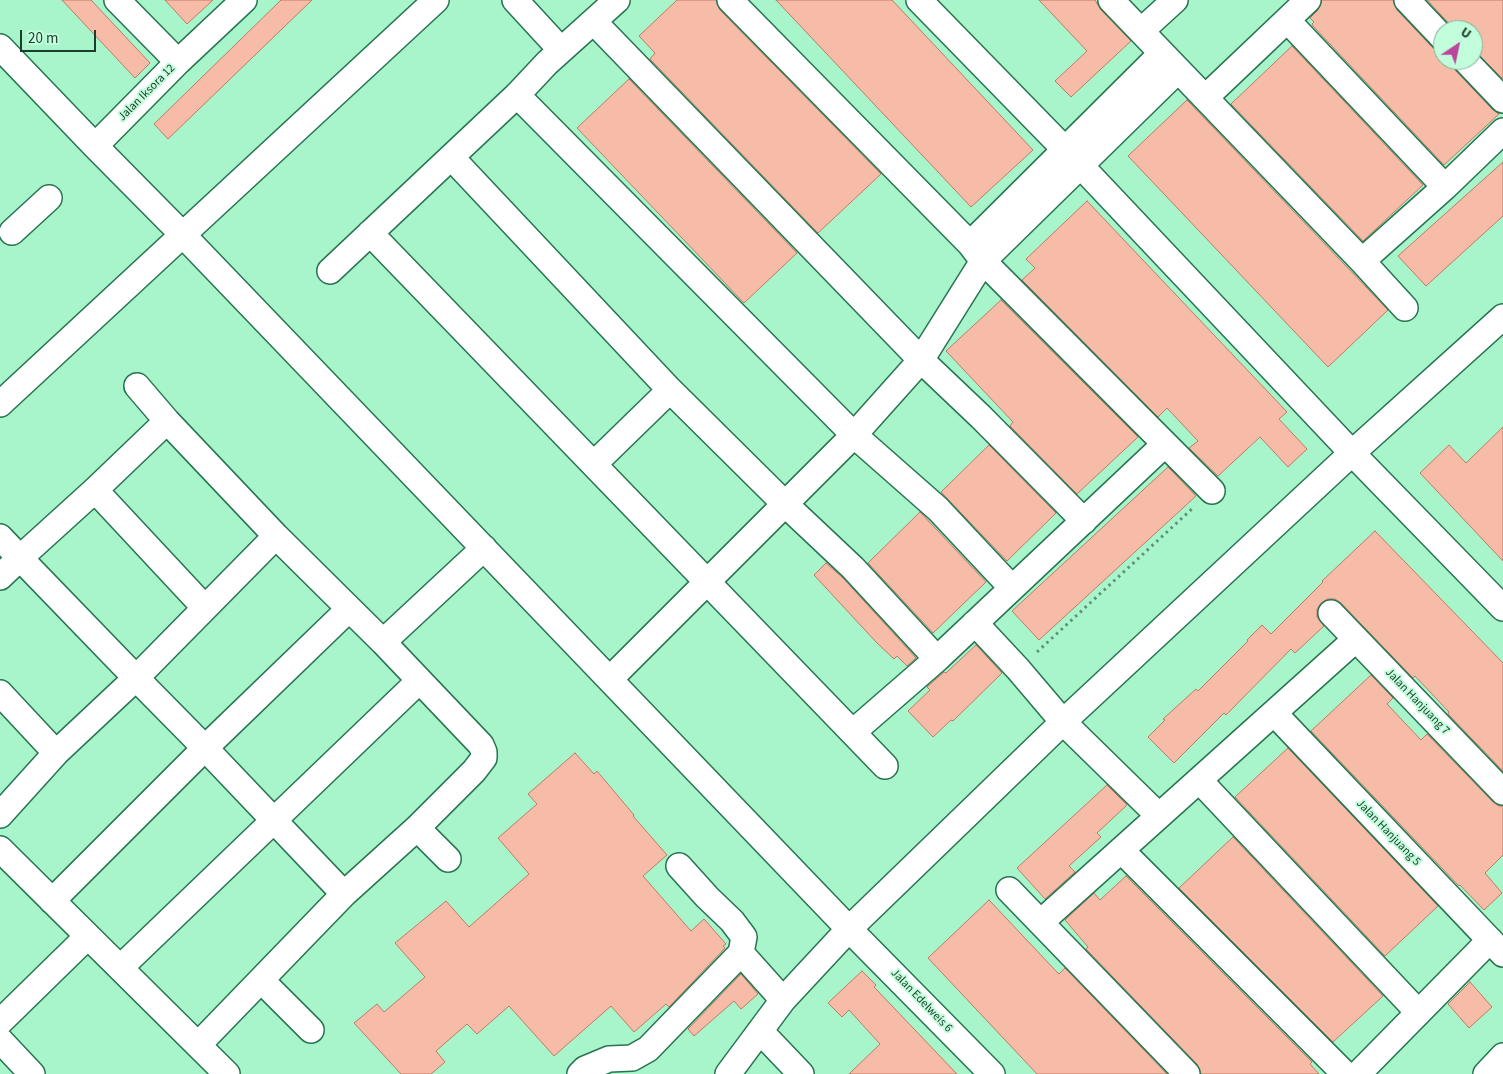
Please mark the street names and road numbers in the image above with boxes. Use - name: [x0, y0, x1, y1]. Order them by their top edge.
- street label: Jalan Iksora 12: [115, 61, 179, 125]
- street label: Jalan Hanjuang 7: [1382, 666, 1452, 738]
- street label: Jalan Hanjuang 5: [1353, 797, 1423, 869]
- street label: Jalan Edelweis 6: [887, 966, 955, 1036]

